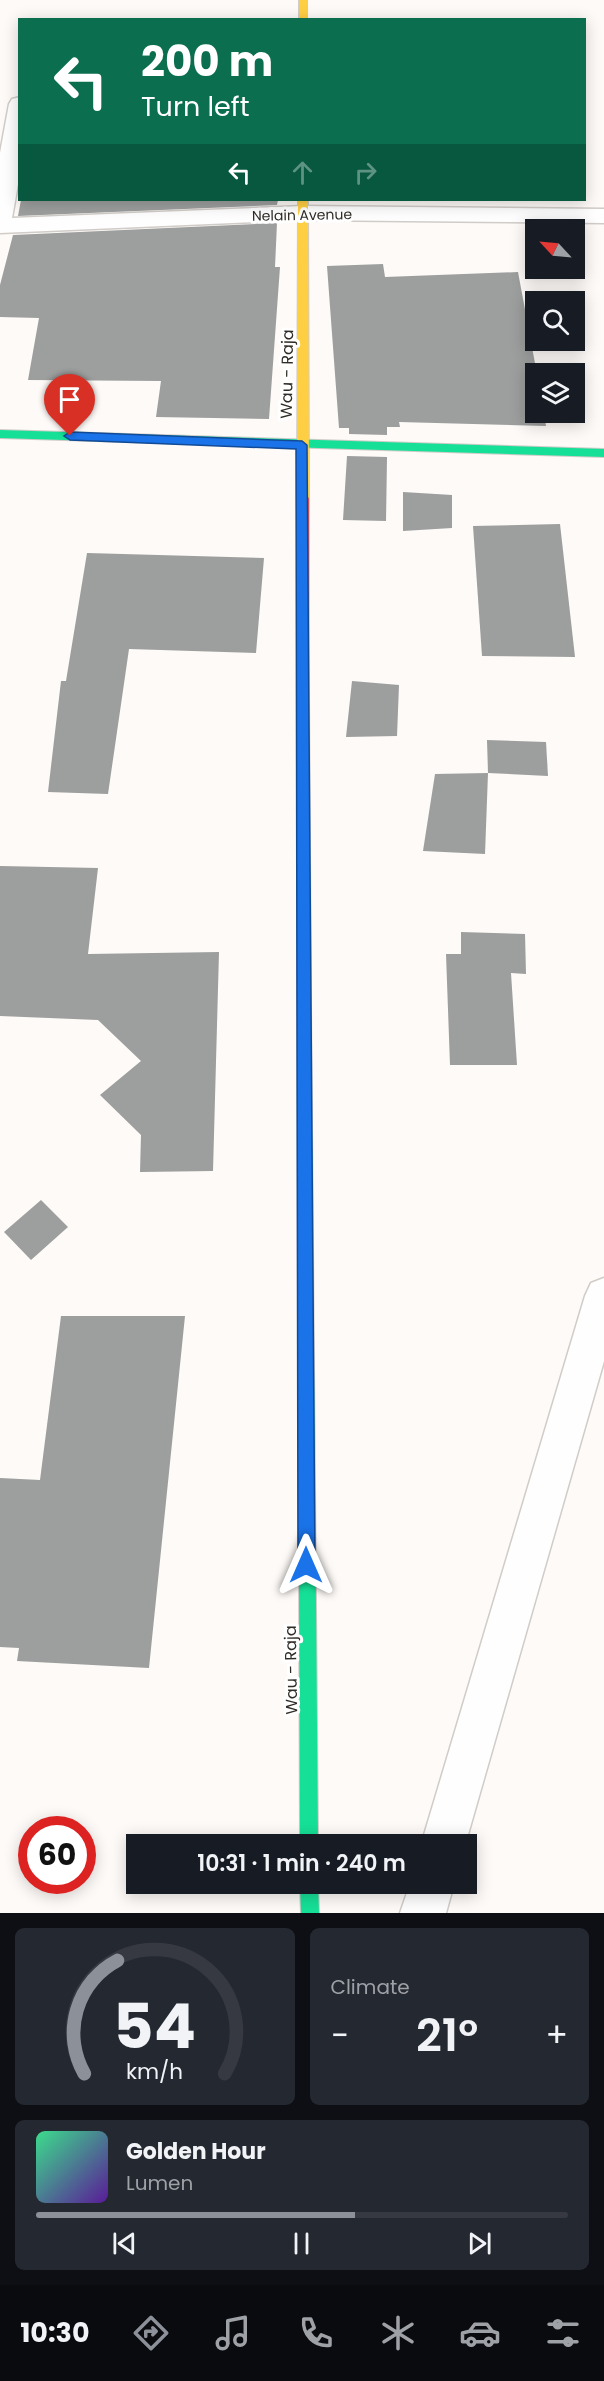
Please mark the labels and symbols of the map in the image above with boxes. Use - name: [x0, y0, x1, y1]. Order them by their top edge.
- street label: Nelain Avenue: [252, 204, 353, 226]
- north arrow: [525, 219, 585, 279]
- street label: Wau - Raja: [275, 329, 299, 419]
- pin: [44, 374, 95, 436]
- position arrow: [274, 1533, 338, 1597]
- street label: Wau - Raja: [279, 1625, 303, 1715]
- speed limit sign: 60: [18, 1816, 96, 1894]

